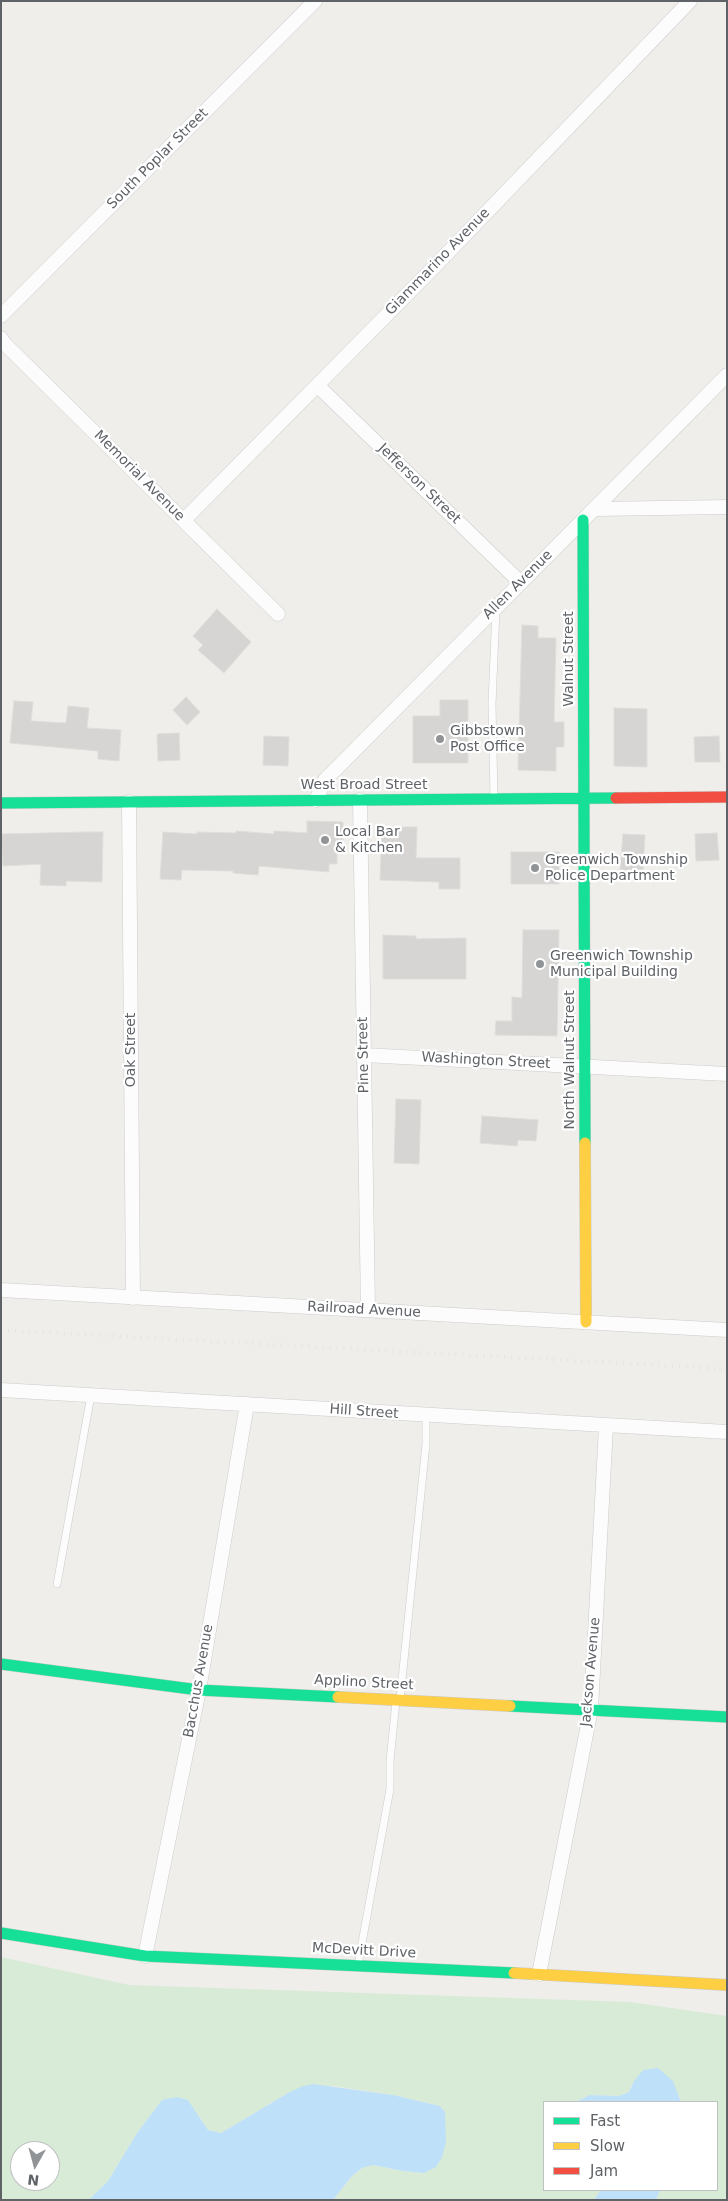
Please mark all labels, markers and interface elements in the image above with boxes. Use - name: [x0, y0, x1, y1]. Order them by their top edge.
- street label: South Poplar Street: [104, 105, 212, 213]
- street label: Giammarino Avenue: [382, 205, 494, 319]
- street label: Memorial Avenue: [90, 427, 188, 525]
- street label: Jefferson Street: [374, 440, 464, 528]
- street label: Allen Avenue: [480, 547, 556, 623]
- street label: Walnut Street: [561, 611, 577, 707]
- place label: Gibbstown Post Office: [450, 723, 525, 756]
- marker: Gibbstown Post Office: [434, 733, 446, 745]
- street label: West Broad Street: [301, 777, 427, 793]
- place label: Local Bar & Kitchen: [335, 824, 403, 856]
- marker: Local Bar & Kitchen: [319, 834, 331, 846]
- place label: Greenwich Township Police Department: [545, 852, 688, 884]
- marker: Greenwich Township Police Department: [529, 862, 541, 874]
- place label: Greenwich Township Municipal Building: [550, 948, 693, 980]
- marker: Greenwich Township Municipal Building: [534, 958, 546, 970]
- street label: North Walnut Street: [562, 990, 578, 1130]
- street label: Oak Street: [123, 1013, 139, 1087]
- street label: Pine Street: [355, 1017, 373, 1093]
- street label: Washington Street: [421, 1049, 551, 1073]
- street label: Railroad Avenue: [307, 1299, 421, 1321]
- street label: Hill Street: [329, 1401, 399, 1423]
- street label: Jackson Avenue: [578, 1617, 604, 1727]
- street label: Bacchus Avenue: [181, 1623, 217, 1739]
- street label: Applino Street: [314, 1672, 414, 1694]
- street label: McDevitt Drive: [312, 1940, 416, 1962]
- legend: [543, 2101, 718, 2191]
- text: Fast: [590, 2112, 620, 2130]
- text: Slow: [590, 2137, 625, 2155]
- north arrow: [10, 2141, 60, 2191]
- text: Jam: [590, 2162, 618, 2180]
- text: N: [27, 2171, 40, 2189]

